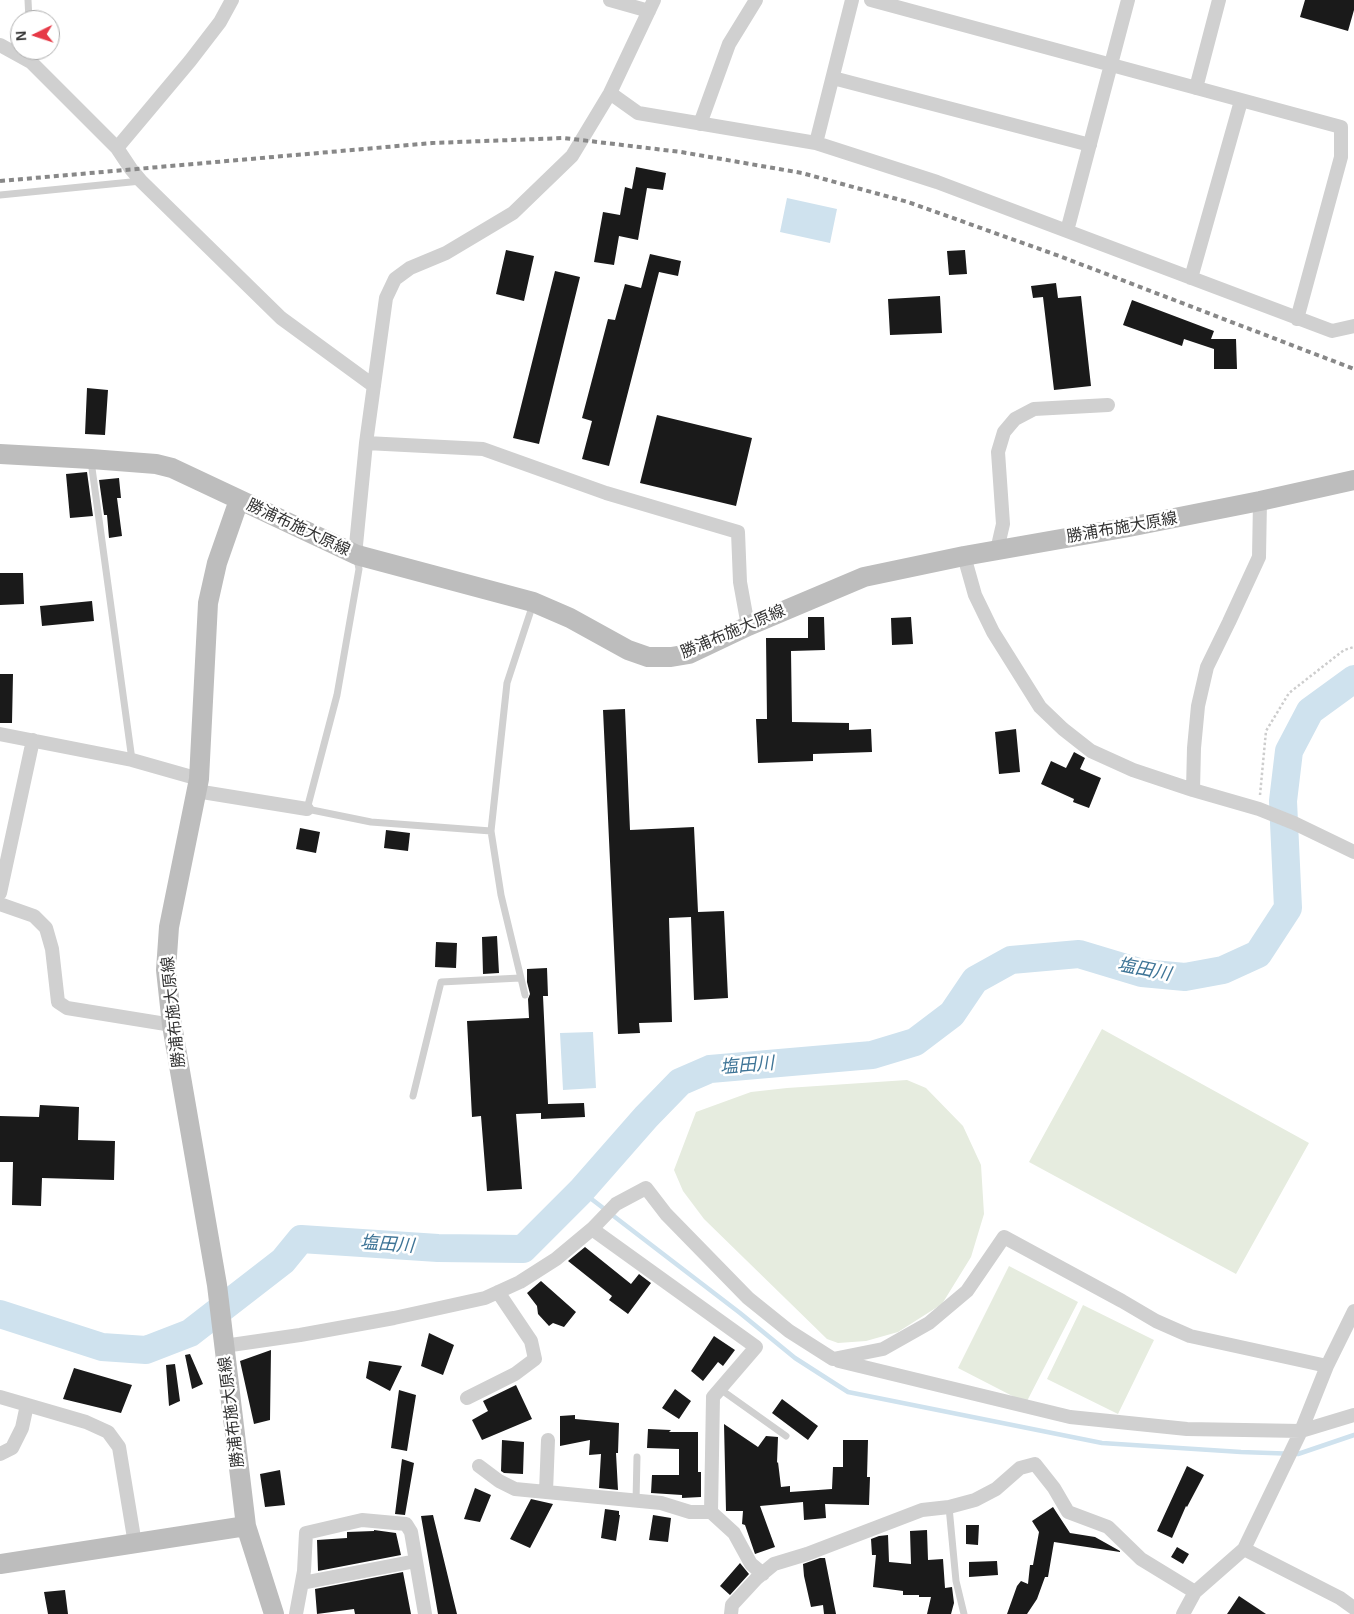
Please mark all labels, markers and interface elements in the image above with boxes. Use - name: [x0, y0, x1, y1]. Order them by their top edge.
- north arrow: [10, 10, 60, 60]
- text: N: [13, 30, 29, 42]
- street label: 勝浦布施大原線: [243, 496, 353, 560]
- street label: 勝浦布施大原線: [1065, 509, 1179, 547]
- street label: 勝浦布施大原線: [678, 601, 788, 663]
- water label: 塩田川: [1115, 954, 1173, 986]
- street label: 勝浦布施大原線: [159, 955, 189, 1069]
- water label: 塩田川: [719, 1053, 775, 1079]
- water label: 塩田川: [359, 1232, 415, 1258]
- street label: 勝浦布施大原線: [216, 1355, 248, 1469]

